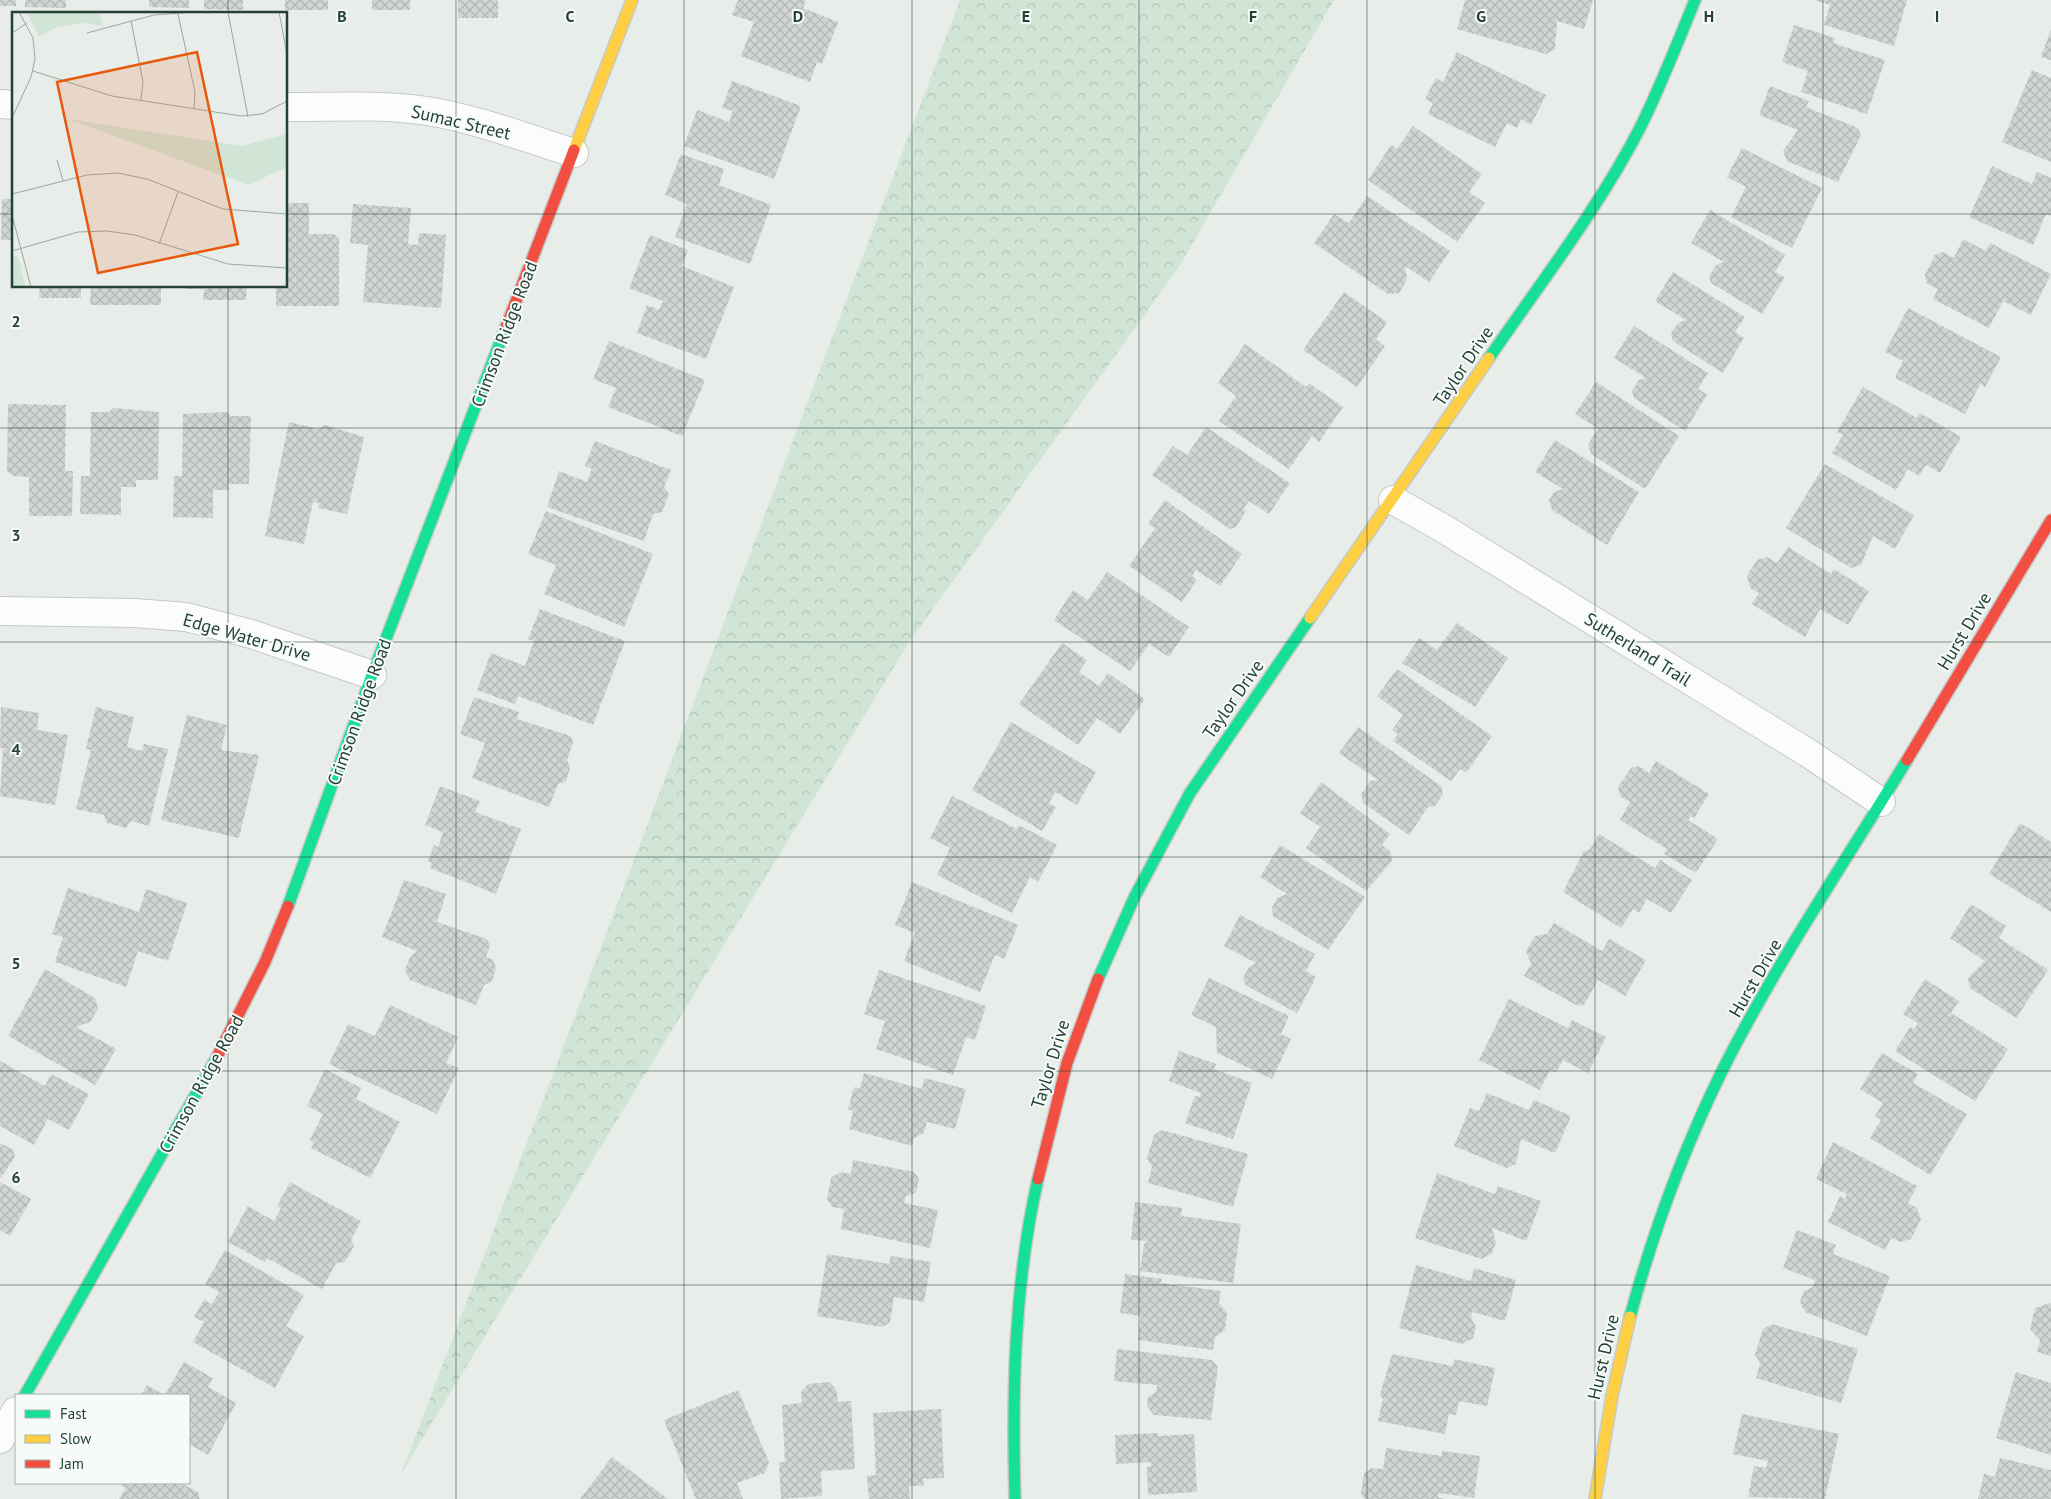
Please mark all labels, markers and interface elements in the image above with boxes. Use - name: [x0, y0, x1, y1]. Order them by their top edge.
- text: B: [337, 6, 347, 26]
- text: C: [566, 6, 575, 26]
- text: D: [793, 6, 803, 26]
- text: E: [1022, 6, 1030, 26]
- text: F: [1249, 6, 1257, 26]
- text: G: [1476, 6, 1486, 26]
- text: H: [1704, 6, 1714, 26]
- text: I: [1935, 6, 1939, 26]
- inset map: [12, 12, 288, 288]
- street label: Sumac Street: [409, 99, 513, 145]
- street label: Crimson Ridge Road: [466, 258, 542, 410]
- text: 2: [11, 311, 21, 331]
- street label: Taylor Drive: [1428, 322, 1498, 410]
- text: 3: [11, 525, 21, 545]
- street label: Hurst Drive: [1932, 588, 1996, 674]
- street label: Sutherland Trail: [1580, 607, 1696, 691]
- street label: Edge Water Drive: [180, 608, 314, 666]
- street label: Crimson Ridge Road: [322, 636, 396, 788]
- street label: Taylor Drive: [1197, 655, 1269, 743]
- text: 4: [11, 739, 21, 759]
- street label: Hurst Drive: [1723, 935, 1787, 1021]
- text: 5: [11, 953, 21, 973]
- street label: Crimson Ridge Road: [154, 1011, 248, 1157]
- street label: Taylor Drive: [1026, 1017, 1074, 1111]
- text: 6: [11, 1167, 21, 1187]
- street label: Hurst Drive: [1582, 1312, 1624, 1402]
- legend: [15, 1394, 190, 1484]
- text: Fast: [60, 1404, 87, 1423]
- text: Slow: [60, 1429, 91, 1448]
- text: Jam: [59, 1454, 84, 1473]

